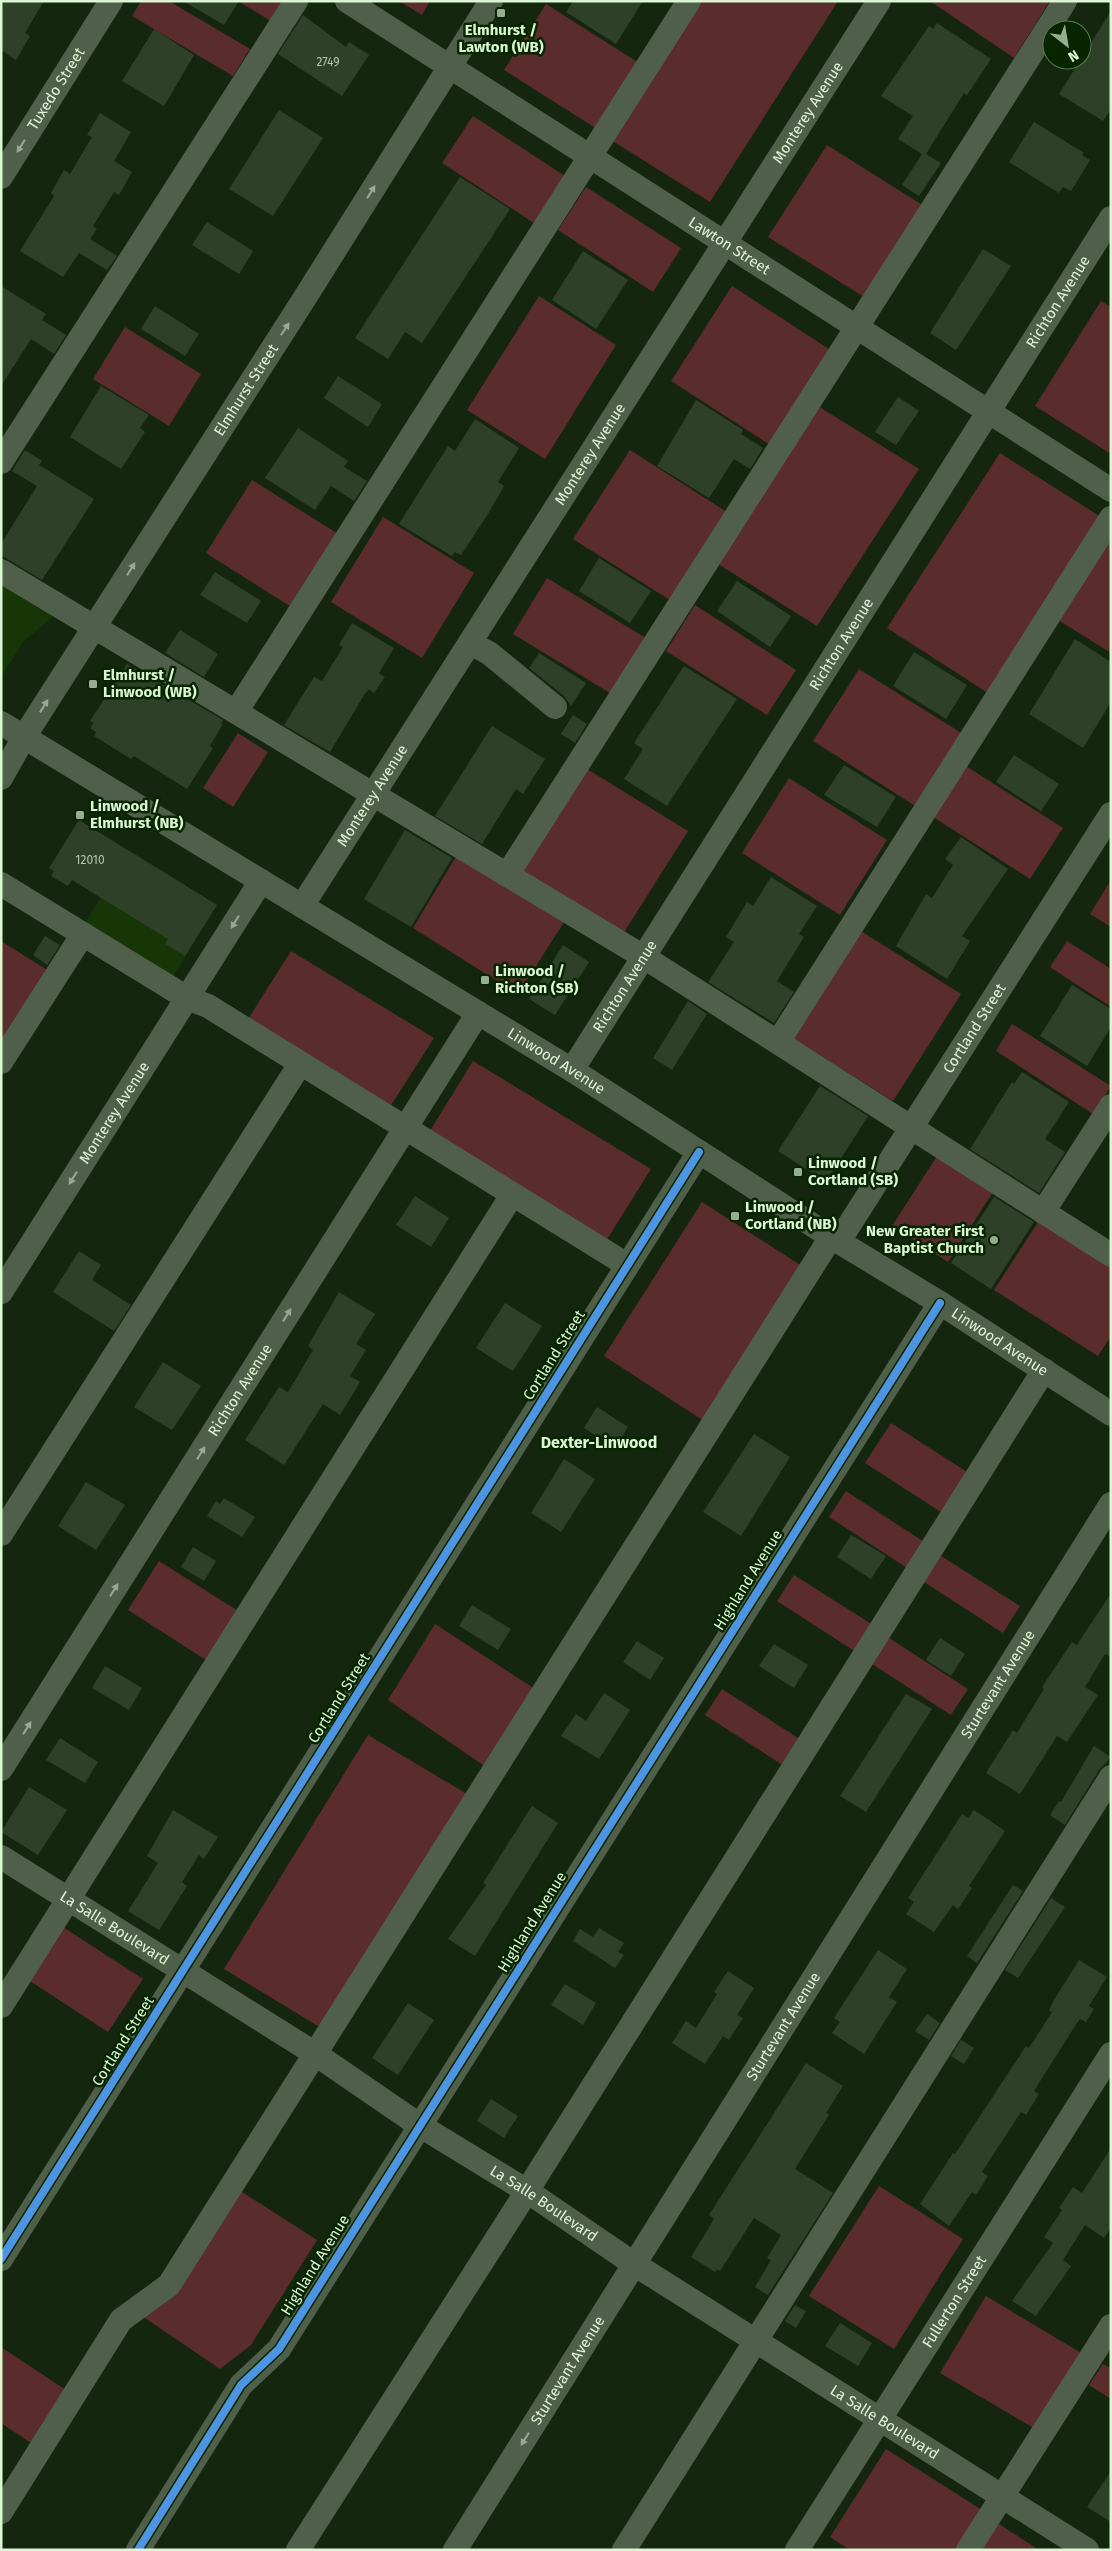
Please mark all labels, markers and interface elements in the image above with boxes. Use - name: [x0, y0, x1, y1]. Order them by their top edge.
- marker: Elmhurst / Lawton (WB): [495, 7, 507, 19]
- north arrow: [1042, 20, 1092, 70]
- place label: Elmhurst / Lawton (WB): [458, 21, 544, 56]
- street label: Tuxedo Street: [24, 44, 89, 133]
- text: N: [1065, 46, 1082, 65]
- house number: 2749: [316, 55, 340, 69]
- street label: Monterey Avenue: [769, 58, 847, 167]
- one-way arrow: [16, 140, 25, 153]
- one-way arrow: [367, 185, 376, 198]
- street label: Lawton Street: [685, 213, 774, 279]
- street label: Richton Avenue: [1022, 252, 1094, 351]
- one-way arrow: [280, 323, 290, 336]
- street label: Elmhurst Street: [210, 340, 282, 439]
- street label: Monterey Avenue: [551, 400, 629, 508]
- one-way arrow: [127, 563, 136, 576]
- street label: Richton Avenue: [806, 595, 877, 694]
- place label: Elmhurst / Linwood (WB): [103, 666, 197, 701]
- marker: Elmhurst / Linwood (WB): [87, 678, 99, 690]
- one-way arrow: [39, 700, 48, 713]
- street label: Monterey Avenue: [333, 741, 412, 850]
- place label: Linwood / Elmhurst (NB): [90, 797, 184, 832]
- marker: Linwood / Elmhurst (NB): [74, 809, 86, 821]
- house number: 12010: [75, 853, 105, 867]
- one-way arrow: [230, 916, 240, 929]
- street label: Richton Avenue: [589, 937, 661, 1036]
- place label: Linwood / Richton (SB): [495, 962, 579, 997]
- marker: Linwood / Richton (SB): [479, 974, 491, 986]
- street label: Cortland Street: [939, 980, 1010, 1077]
- street label: Linwood Avenue: [504, 1024, 609, 1098]
- street label: Monterey Avenue: [75, 1058, 153, 1167]
- place label: Linwood / Cortland (SB): [808, 1154, 898, 1189]
- marker: Linwood / Cortland (SB): [792, 1166, 804, 1178]
- one-way arrow: [69, 1171, 78, 1185]
- place label: Linwood / Cortland (NB): [745, 1198, 837, 1233]
- marker: Linwood / Cortland (NB): [729, 1210, 741, 1222]
- place label: New Greater First Baptist Church: [866, 1222, 984, 1257]
- marker: New Greater First Baptist Church: [988, 1234, 1000, 1246]
- street label: Linwood Avenue: [948, 1304, 1051, 1380]
- street label: Cortland Street: [519, 1306, 589, 1403]
- one-way arrow: [283, 1309, 292, 1322]
- street label: Richton Avenue: [204, 1341, 276, 1440]
- district label: Dexter-Linwood: [541, 1433, 657, 1452]
- one-way arrow: [196, 1446, 205, 1459]
- street label: Highland Avenue: [710, 1526, 786, 1634]
- one-way arrow: [109, 1584, 119, 1597]
- street label: Sturtevant Avenue: [957, 1627, 1039, 1742]
- street label: Cortland Street: [304, 1649, 374, 1746]
- one-way arrow: [23, 1721, 32, 1734]
- street label: Highland Avenue: [494, 1868, 570, 1976]
- street label: La Salle Boulevard: [57, 1887, 172, 1969]
- street label: Sturtevant Avenue: [743, 1969, 824, 2084]
- street label: Cortland Street: [88, 1992, 158, 2089]
- street label: La Salle Boulevard: [487, 2162, 601, 2245]
- street label: Highland Avenue: [277, 2211, 353, 2319]
- street label: Fullerton Street: [918, 2252, 990, 2351]
- street label: Sturtevant Avenue: [527, 2313, 608, 2428]
- street label: La Salle Boulevard: [827, 2381, 942, 2463]
- one-way arrow: [520, 2432, 529, 2445]

